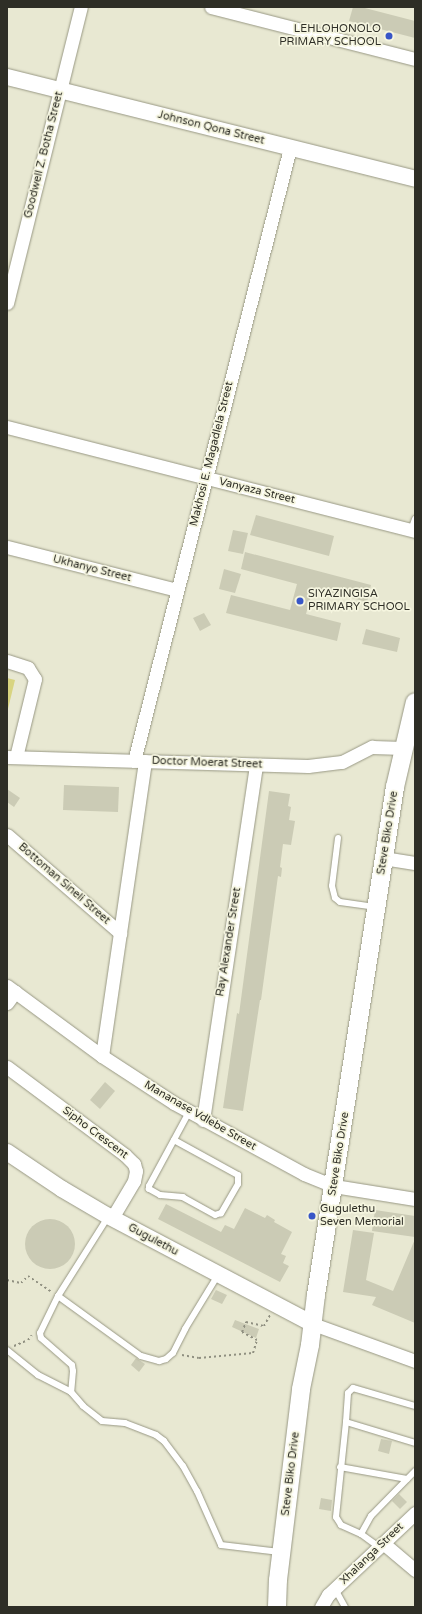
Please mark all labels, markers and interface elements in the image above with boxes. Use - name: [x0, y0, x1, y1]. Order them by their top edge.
- place label: LEHLOHONOLO PRIMARY SCHOOL: [279, 23, 381, 49]
- marker: LEHLOHONOLO PRIMARY SCHOOL: [384, 31, 394, 41]
- street label: Goodwell Z. Botha Street: [22, 90, 66, 220]
- street label: Johnson Qona Street: [156, 108, 266, 148]
- street label: Makhosi E. Magadlela Street: [188, 380, 236, 528]
- street label: Vanyaza Street: [218, 475, 296, 507]
- street label: Ukhanyo Street: [51, 553, 133, 585]
- place label: SIYAZINGISA PRIMARY SCHOOL: [308, 588, 410, 614]
- marker: SIYAZINGISA PRIMARY SCHOOL: [295, 596, 305, 606]
- street label: Doctor Moerat Street: [151, 754, 263, 772]
- street label: Steve Biko Drive: [375, 790, 401, 876]
- street label: Bottoman Sineli Street: [15, 841, 113, 927]
- street label: Ray Alexander Street: [214, 887, 244, 997]
- street label: Mananase Vdlebe Street: [142, 1078, 258, 1154]
- street label: Sipho Crescent: [60, 1104, 130, 1162]
- street label: Steve Biko Drive: [326, 1111, 352, 1197]
- place label: Gugulethu Seven Memorial: [320, 1203, 404, 1229]
- marker: Gugulethu Seven Memorial: [307, 1211, 317, 1221]
- street label: Gugulethu: [126, 1221, 180, 1259]
- street label: Steve Biko Drive: [279, 1431, 303, 1517]
- street label: Xhalanga Street: [337, 1520, 407, 1588]

